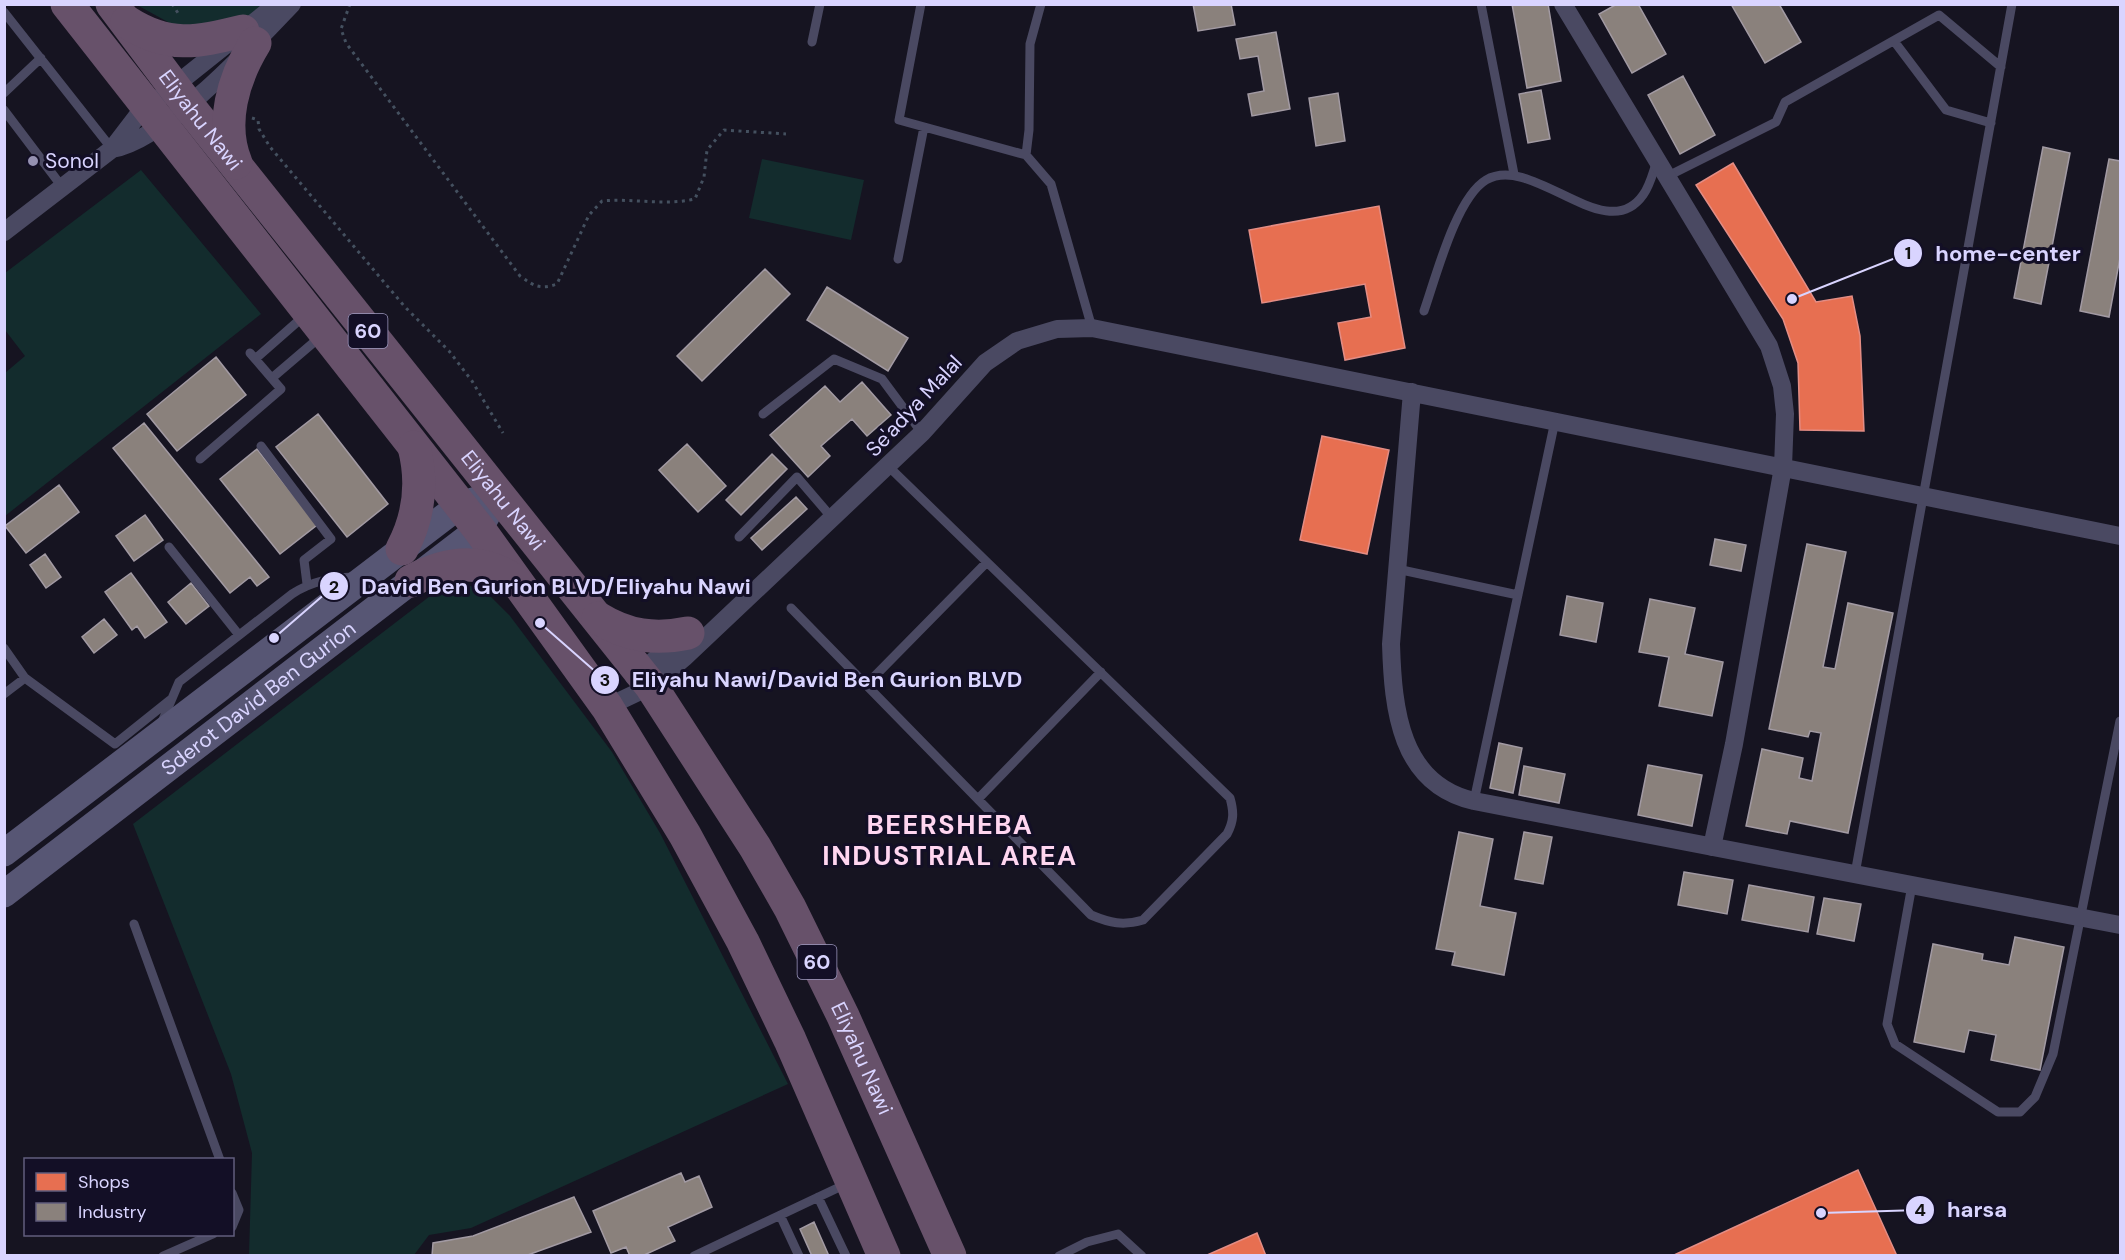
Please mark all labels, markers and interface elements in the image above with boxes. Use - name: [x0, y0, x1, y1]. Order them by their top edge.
- street label: Eliyahu Nawi: [152, 64, 249, 176]
- place label: Sonol: [45, 147, 99, 175]
- marker: Sonol: [26, 154, 40, 168]
- callout: home-center: [1893, 233, 2092, 273]
- text: home-center: [1935, 239, 2081, 268]
- text: 1: [1905, 241, 1911, 265]
- road number: 60: [348, 314, 388, 348]
- street label: Se'adya Malal: [860, 349, 968, 463]
- street label: Eliyahu Nawi: [455, 445, 552, 556]
- callout: David Ben Gurion BLVD/Eliyahu Nawi: [319, 566, 762, 606]
- text: David Ben Gurion BLVD/Eliyahu Nawi: [361, 572, 751, 601]
- text: 2: [329, 575, 339, 599]
- street label: Sderot David Ben Gurion: [155, 615, 362, 782]
- callout: Eliyahu Nawi/David Ben Gurion BLVD: [590, 660, 1034, 700]
- text: Eliyahu Nawi/David Ben Gurion BLVD: [632, 665, 1022, 694]
- text: 3: [600, 668, 610, 692]
- district label: BEERSHEBA INDUSTRIAL AREA: [822, 807, 1078, 873]
- road number: 60: [798, 945, 836, 979]
- street label: Eliyahu Nawi: [824, 997, 899, 1119]
- legend: [24, 1158, 234, 1236]
- text: Shops: [78, 1170, 130, 1194]
- callout: harsa: [1905, 1190, 2019, 1230]
- text: harsa: [1947, 1195, 2007, 1224]
- text: 4: [1914, 1198, 1926, 1222]
- text: Industry: [78, 1200, 147, 1224]

